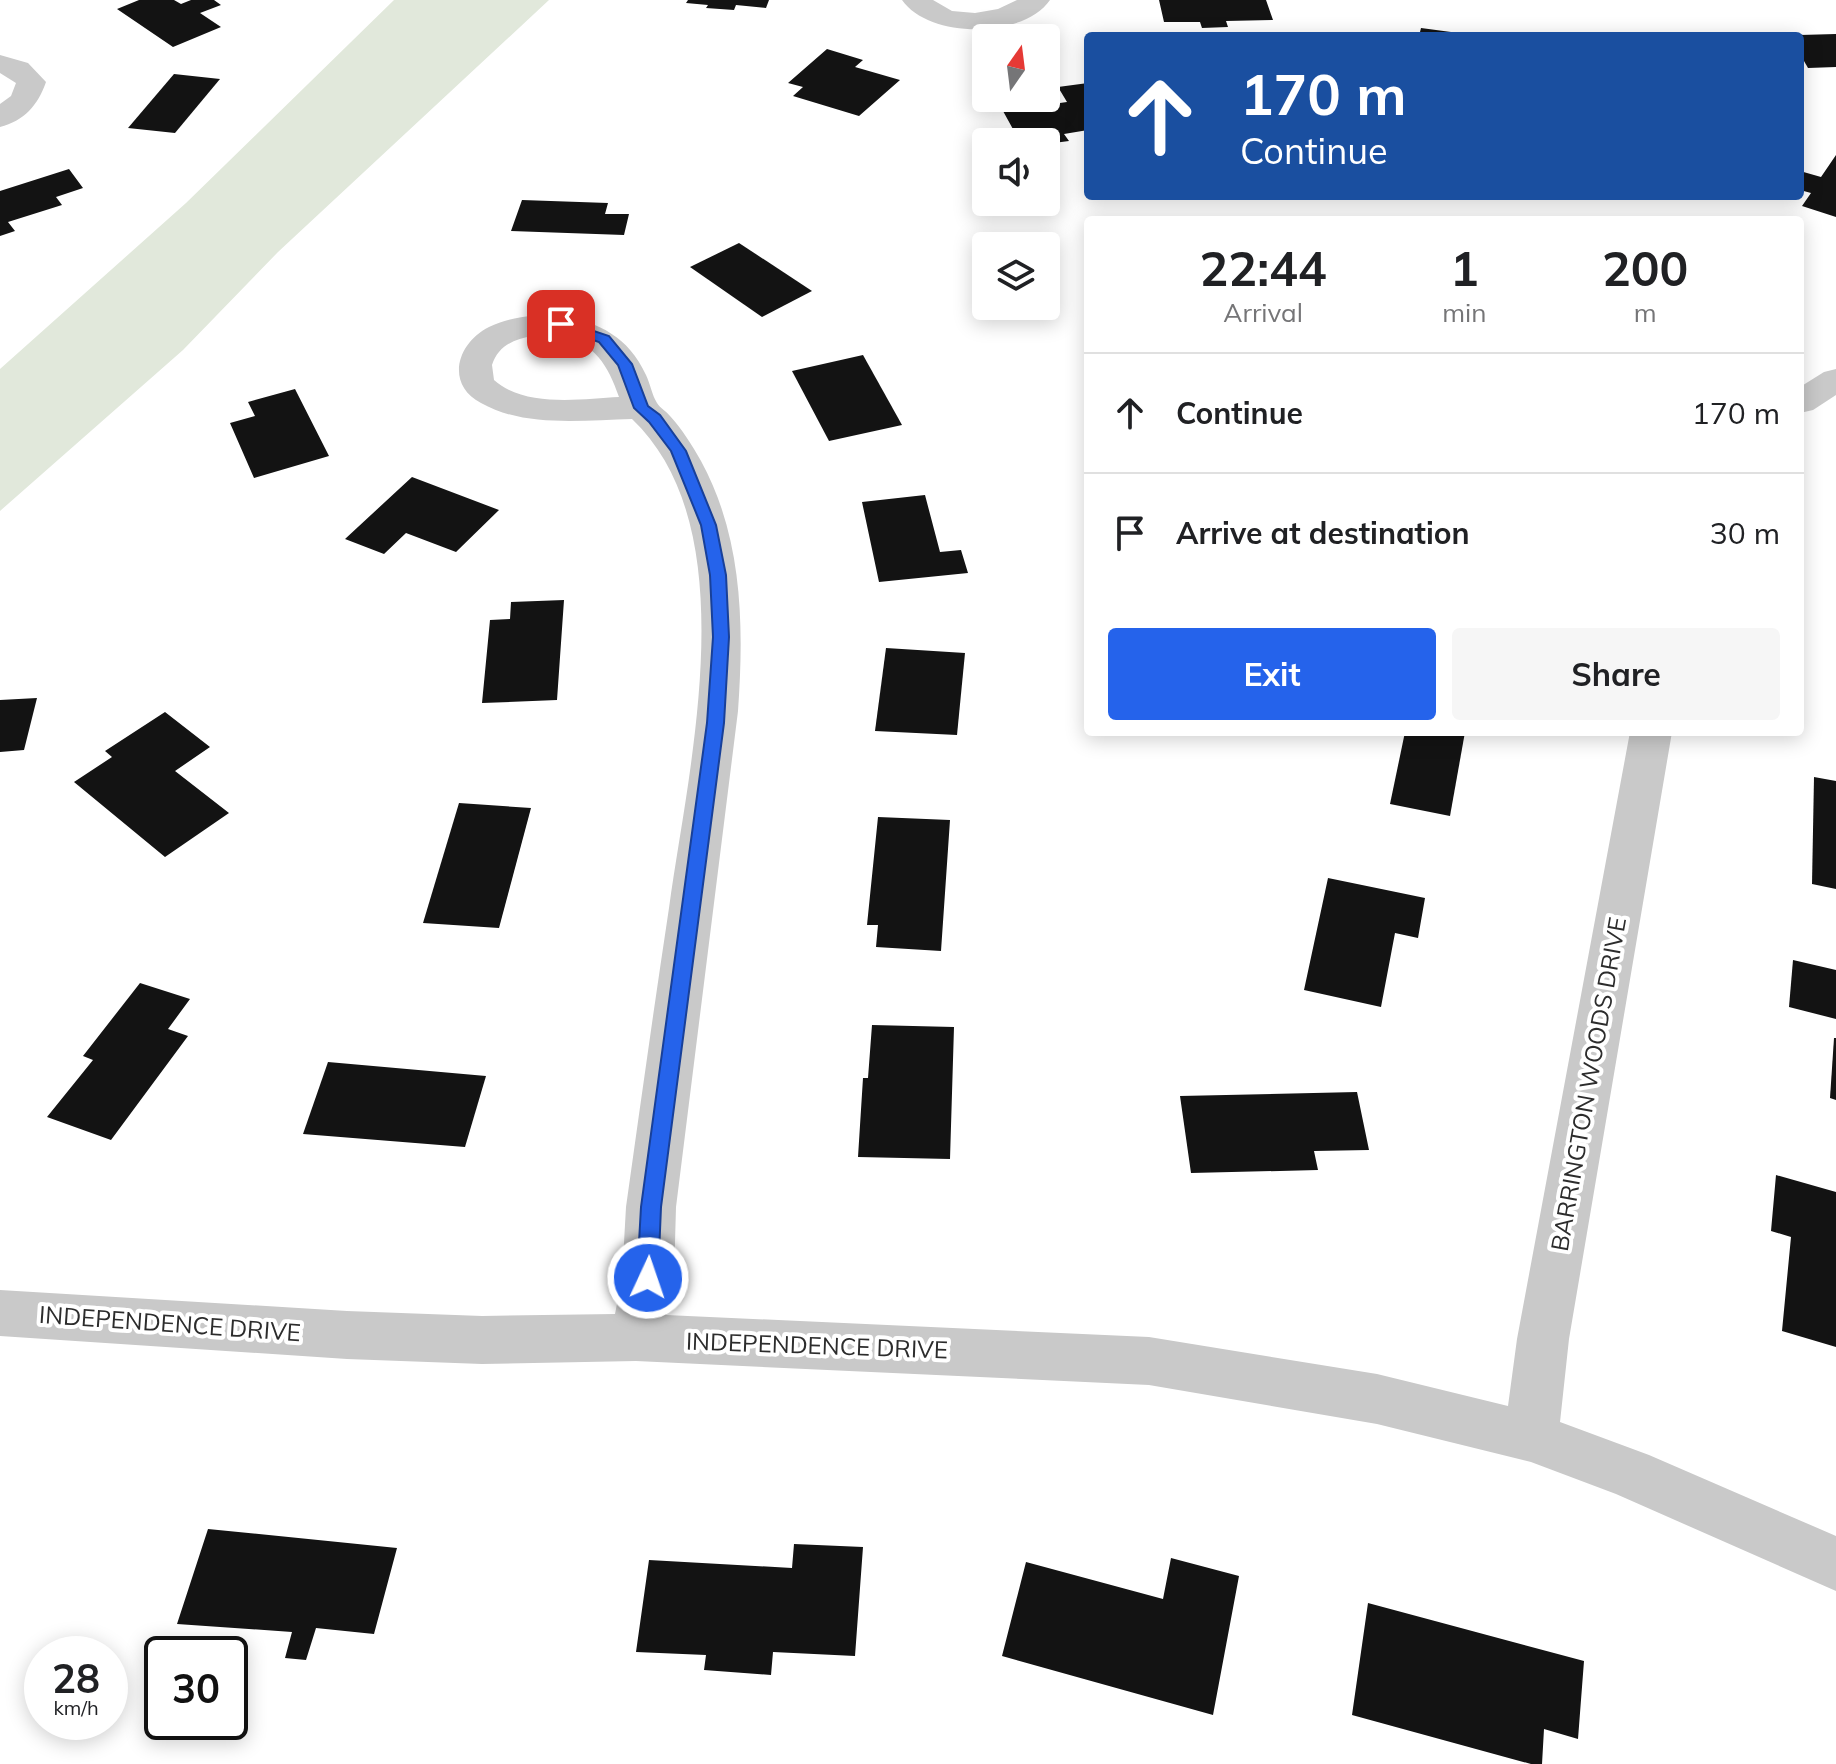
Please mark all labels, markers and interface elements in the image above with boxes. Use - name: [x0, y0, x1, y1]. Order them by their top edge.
- north arrow: [972, 24, 1060, 112]
- map controls: [972, 24, 1060, 320]
- text: 170 m: [1240, 59, 1407, 129]
- icon: ahead: [1108, 64, 1212, 168]
- button: sound: [972, 128, 1060, 216]
- text: Continue: [1240, 128, 1388, 173]
- button: layers: [972, 232, 1060, 320]
- text: 22:44: [1200, 238, 1327, 298]
- text: 1: [1450, 238, 1479, 298]
- text: 200: [1602, 238, 1688, 298]
- pin: [527, 290, 595, 358]
- text: Arrival: [1223, 296, 1303, 329]
- text: min: [1442, 296, 1486, 329]
- text: m: [1634, 296, 1657, 329]
- icon: arrive: [539, 302, 583, 346]
- icon: ahead: [1108, 391, 1152, 435]
- text: Continue: [1176, 394, 1303, 432]
- text: 170 m: [1692, 394, 1780, 432]
- icon: arrive: [1108, 511, 1152, 555]
- text: Arrive at destination: [1176, 514, 1470, 552]
- text: 30 m: [1710, 514, 1780, 552]
- button: Exit: [1108, 628, 1436, 720]
- button: Share: [1452, 628, 1780, 720]
- street label: BARRINGTON WOODS DRIVE: [1544, 915, 1632, 1253]
- position arrow: [606, 1236, 690, 1320]
- street label: INDEPENDENCE DRIVE: [38, 1299, 302, 1347]
- street label: INDEPENDENCE DRIVE: [685, 1325, 949, 1365]
- speed limit sign: 30: [144, 1636, 248, 1740]
- text: 28: [52, 1653, 100, 1703]
- text: km/h: [53, 1695, 99, 1720]

